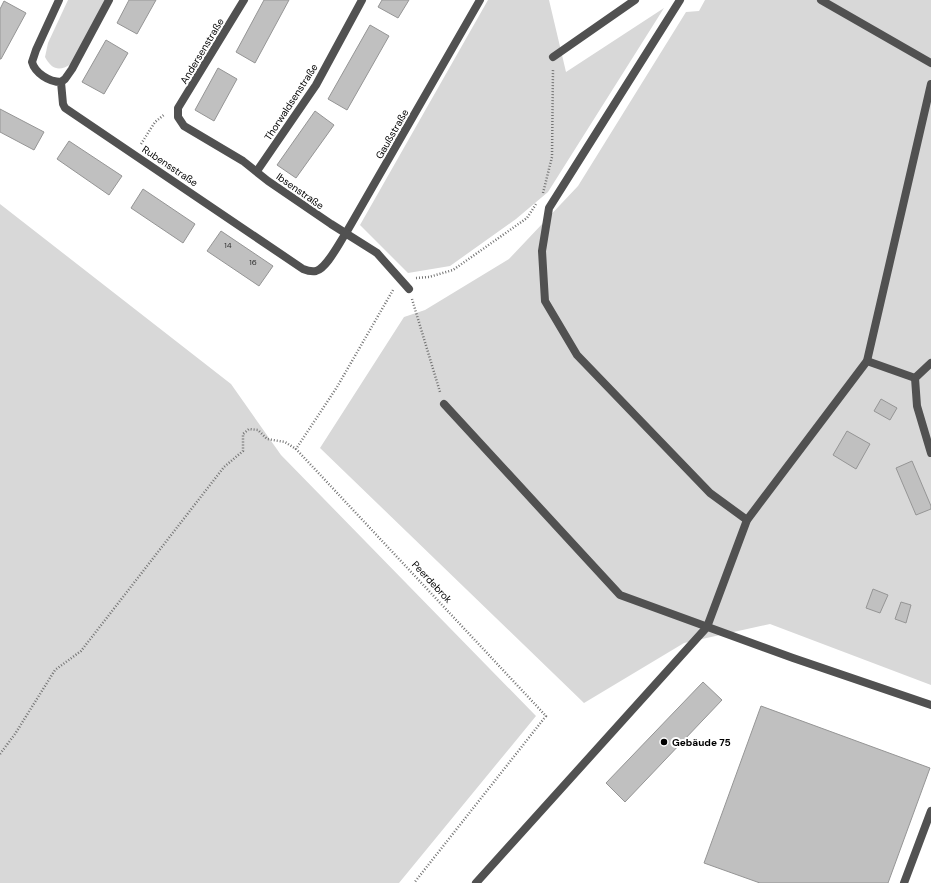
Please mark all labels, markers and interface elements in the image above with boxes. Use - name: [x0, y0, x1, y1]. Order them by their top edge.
- street label: Andersenstraße: [177, 15, 227, 86]
- street label: Thorwaldsenstraße: [261, 61, 321, 143]
- street label: Gaußstraße: [373, 107, 412, 161]
- street label: Rubensstraße: [140, 143, 201, 190]
- street label: Ibsenstraße: [274, 170, 327, 212]
- house number: 14: [224, 240, 232, 250]
- house number: 16: [249, 257, 257, 267]
- street label: Peerdebrok: [409, 558, 455, 606]
- place label: Gebäude 75: [672, 736, 731, 749]
- marker: Gebäude 75: [659, 737, 669, 747]

